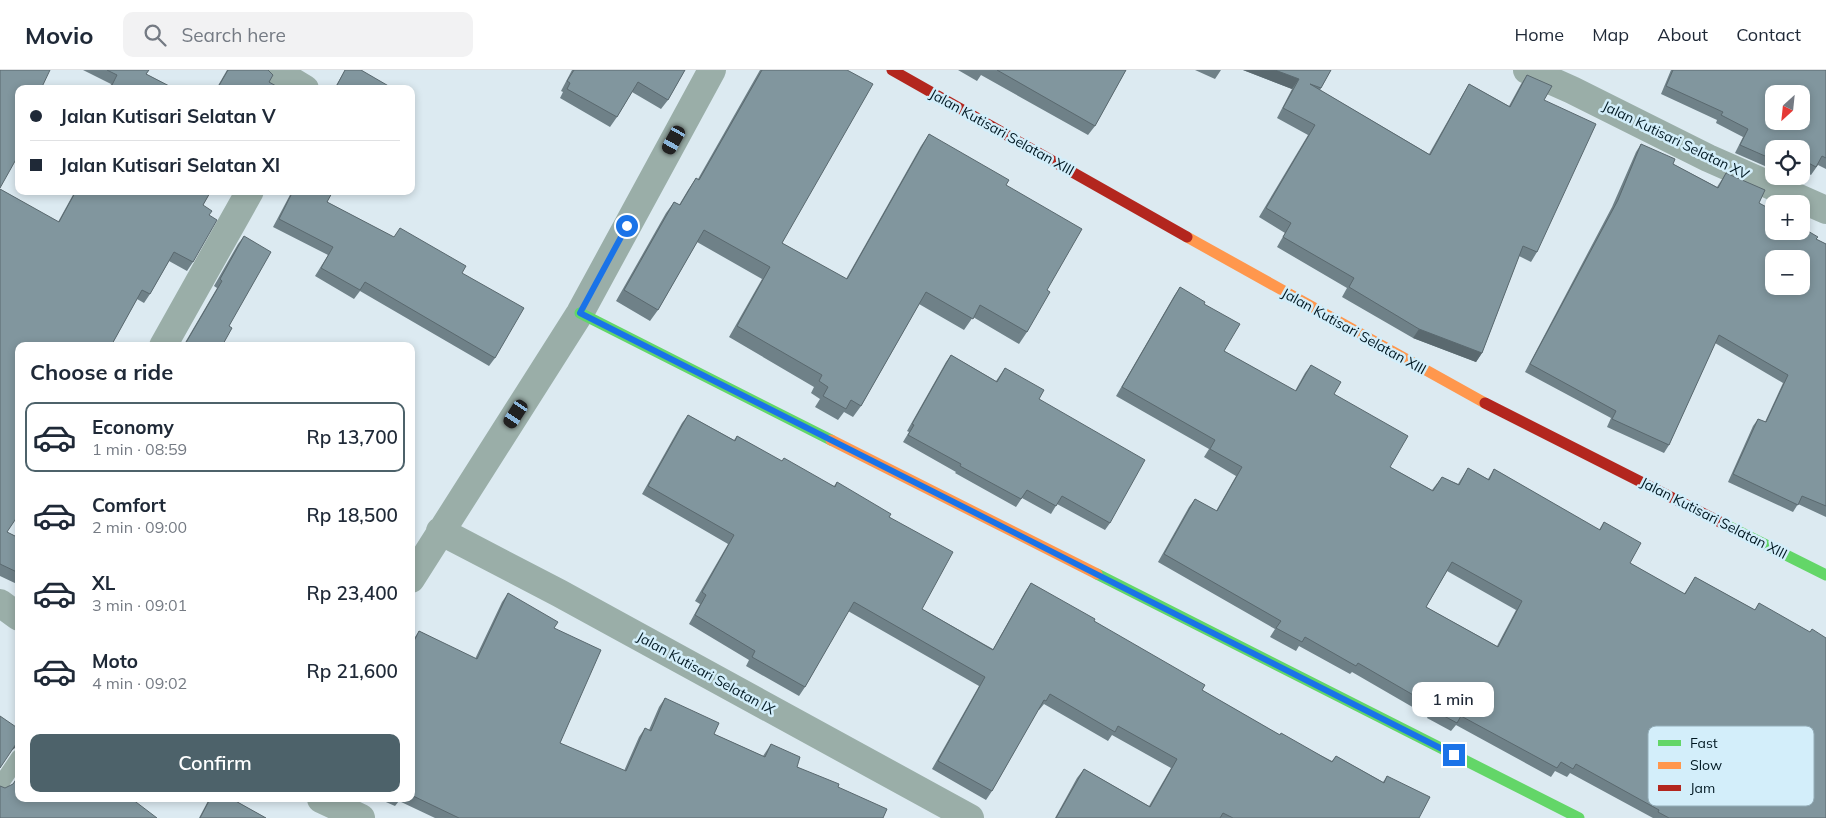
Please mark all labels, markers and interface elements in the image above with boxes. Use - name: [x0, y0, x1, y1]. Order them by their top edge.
- search box: [123, 12, 473, 57]
- text: Movio: [25, 20, 93, 50]
- icon: search: [141, 21, 169, 49]
- text: Search here: [181, 23, 286, 47]
- text: Home: [1514, 23, 1564, 46]
- text: Map: [1592, 23, 1629, 46]
- text: About: [1657, 23, 1708, 46]
- text: Contact: [1736, 23, 1801, 46]
- street label: Jalan Kutisari Selatan XIII: [927, 85, 1077, 179]
- north arrow: [1765, 85, 1810, 130]
- map controls: [1765, 85, 1810, 295]
- street label: Jalan Kutisari Selatan XV: [1600, 97, 1752, 183]
- text: Jalan Kutisari Selatan V: [60, 104, 276, 128]
- car: [660, 123, 687, 157]
- button: locate: [1765, 140, 1810, 185]
- text: Jalan Kutisari Selatan XI: [60, 153, 280, 177]
- button: +: [1765, 195, 1810, 240]
- route start: [616, 215, 638, 237]
- button: −: [1765, 250, 1810, 295]
- street label: Jalan Kutisari Selatan XIII: [1279, 284, 1429, 378]
- text: Choose a ride: [30, 358, 173, 386]
- car: [501, 397, 530, 431]
- icon: car: [32, 415, 77, 460]
- text: Economy: [92, 415, 174, 439]
- text: Rp 13,700: [307, 425, 398, 449]
- text: 1 min · 08:59: [92, 439, 187, 459]
- street label: Jalan Kutisari Selatan XIII: [1638, 473, 1790, 563]
- icon: car: [32, 493, 77, 538]
- text: Comfort: [92, 493, 166, 517]
- text: Rp 18,500: [307, 503, 398, 527]
- text: 2 min · 09:00: [92, 517, 187, 537]
- icon: car: [32, 571, 77, 616]
- text: XL: [92, 571, 115, 595]
- text: Rp 23,400: [307, 581, 398, 605]
- text: 3 min · 09:01: [92, 595, 187, 615]
- street label: Jalan Kutisari Selatan IX: [634, 628, 778, 718]
- icon: car: [32, 649, 77, 694]
- text: Moto: [92, 649, 138, 673]
- text: Rp 21,600: [307, 659, 398, 683]
- text: 4 min · 09:02: [92, 673, 187, 693]
- callout: 1 min: [1413, 682, 1495, 718]
- text: 1 min: [1432, 689, 1474, 709]
- legend: [1648, 726, 1814, 806]
- button: Confirm: [30, 734, 400, 792]
- text: Fast: [1690, 734, 1718, 752]
- route end: [1443, 744, 1465, 766]
- text: Slow: [1690, 756, 1722, 774]
- text: Jam: [1690, 779, 1715, 797]

